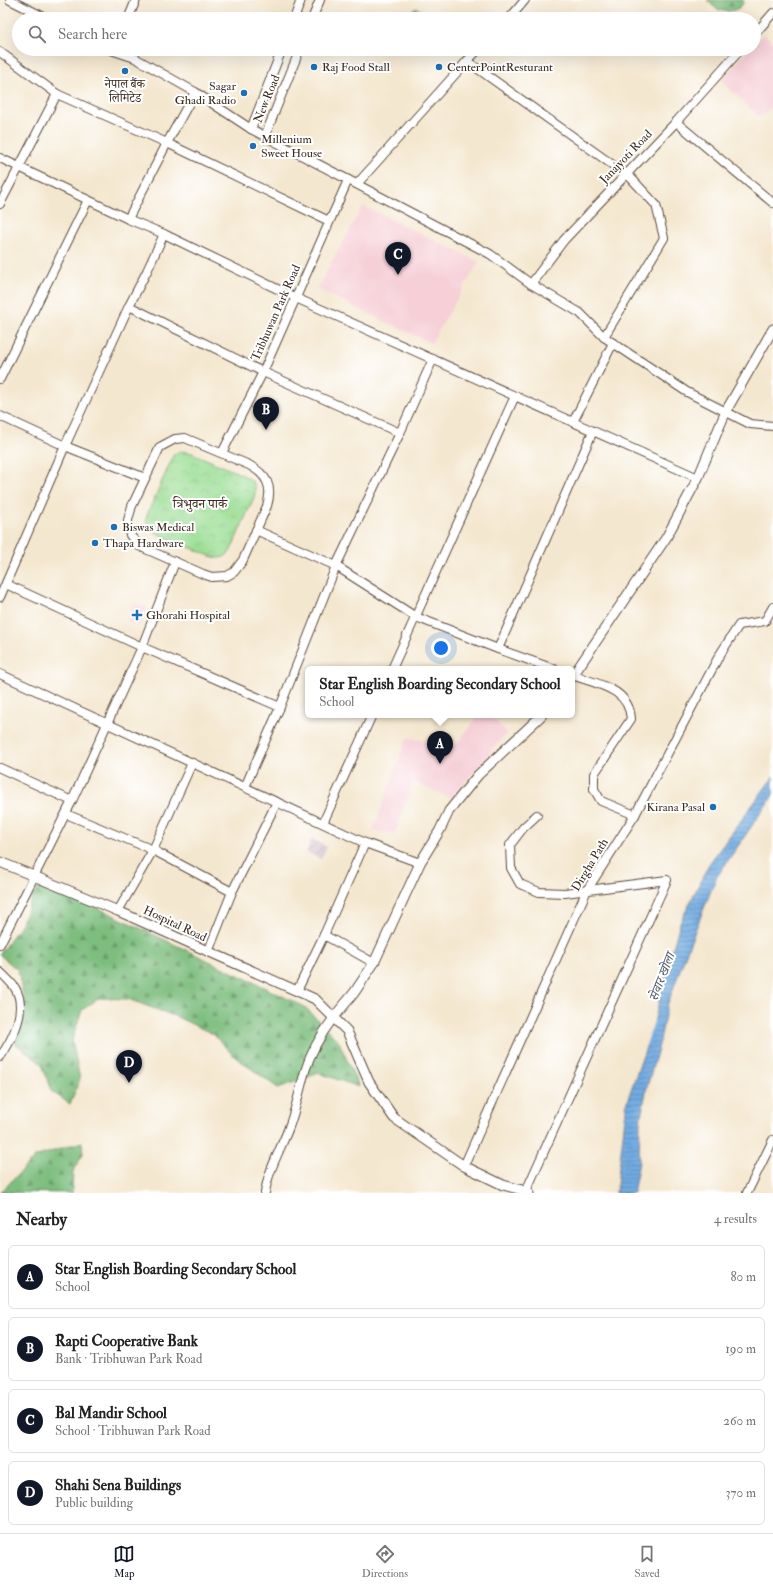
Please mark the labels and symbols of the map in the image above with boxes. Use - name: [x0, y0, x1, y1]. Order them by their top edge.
- place label: Raj Food Stall: [322, 60, 390, 75]
- place label: CenterPointResturant: [447, 60, 553, 75]
- marker: Raj Food Stall: [309, 62, 319, 72]
- marker: CenterPointResturant: [434, 62, 444, 72]
- marker: नेपाल बैंक लिमिटेड: [120, 66, 130, 76]
- street label: New Road: [251, 73, 283, 125]
- place label: नेपाल बैंक लिमिटेड: [104, 76, 147, 106]
- place label: Sagar Ghadi Radio: [175, 79, 237, 108]
- marker: Sagar Ghadi Radio: [239, 88, 249, 98]
- street label: Janajyoti Road: [596, 127, 655, 188]
- place label: Millenium Sweet House: [261, 132, 322, 161]
- marker: Millenium Sweet House: [248, 141, 258, 151]
- pin: C: [385, 242, 411, 275]
- street label: Tribhuwan Park Road: [248, 262, 304, 363]
- pin: B: [253, 397, 279, 430]
- district label: त्रिभुवन पार्क: [172, 496, 228, 512]
- place label: Biswas Medical: [122, 520, 194, 535]
- marker: Biswas Medical: [109, 522, 119, 532]
- place label: Thapa Hardware: [103, 536, 183, 551]
- marker: Thapa Hardware: [90, 538, 100, 548]
- place label: Ghorahi Hospital: [146, 608, 230, 623]
- marker: Ghorahi Hospital: [131, 609, 143, 621]
- your location: [431, 638, 451, 658]
- pin: A: [427, 731, 453, 764]
- place label: Kirana Pasal: [647, 800, 705, 815]
- marker: Kirana Pasal: [708, 802, 718, 812]
- street label: Dirgha Path: [568, 835, 612, 894]
- street label: Hospital Road: [141, 903, 209, 945]
- water label: सेवार खोला: [646, 948, 679, 1003]
- pin: D: [116, 1050, 142, 1083]

